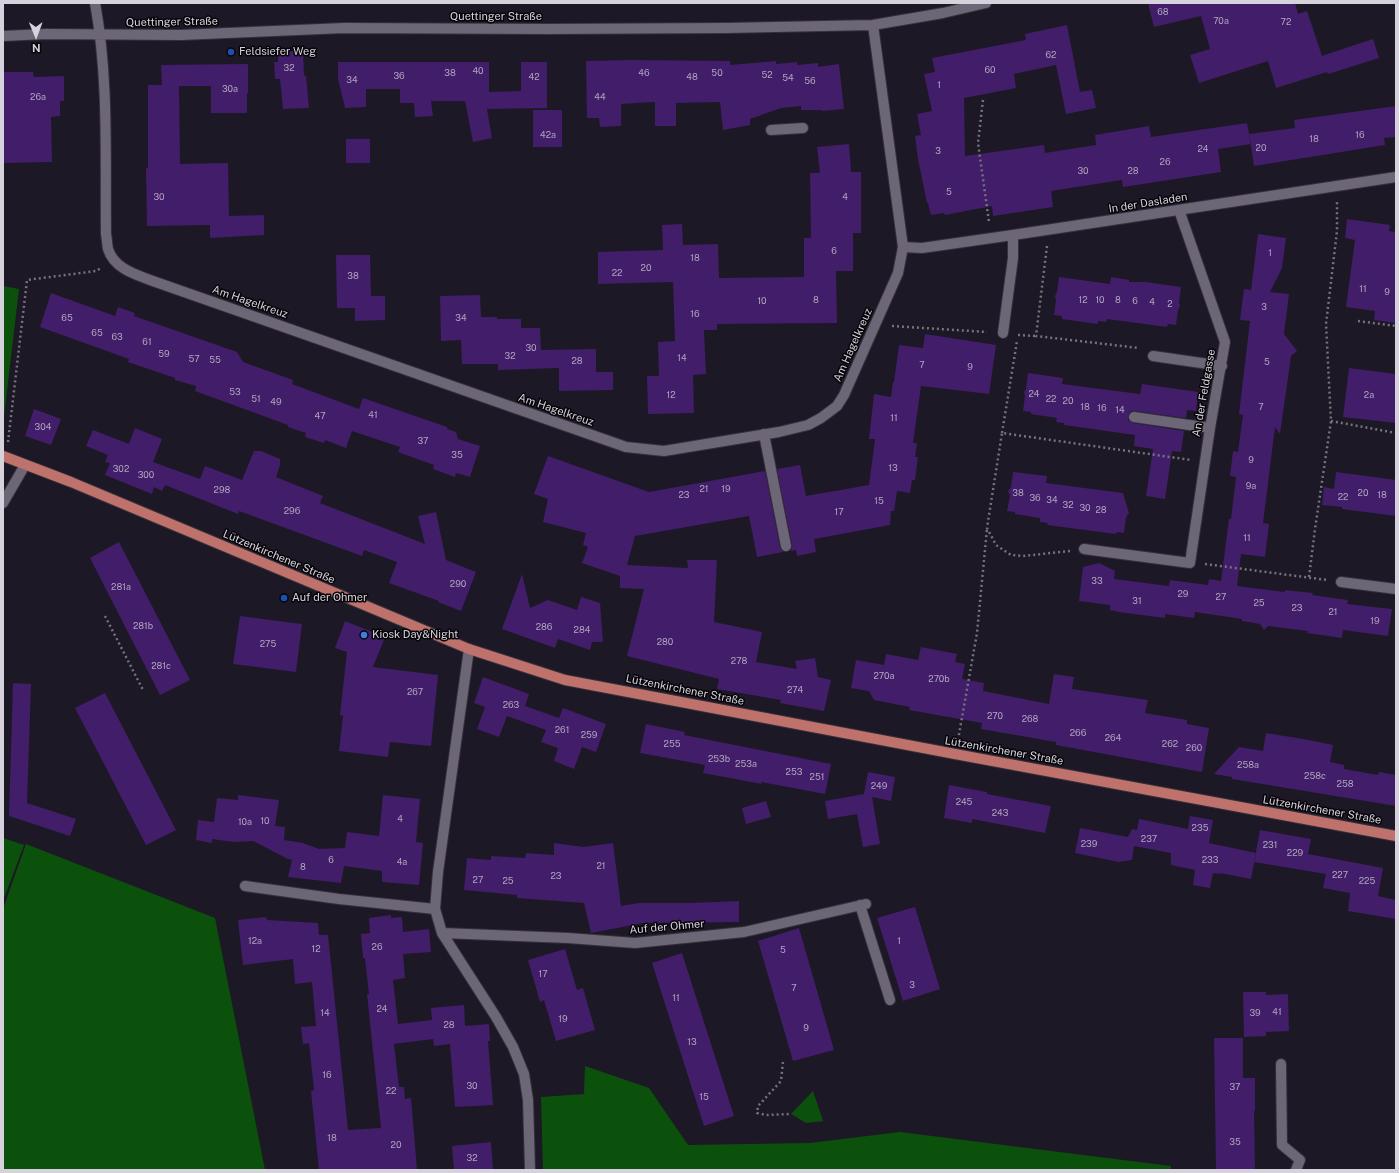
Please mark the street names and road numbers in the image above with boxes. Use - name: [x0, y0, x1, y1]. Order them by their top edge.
- street label: Quettinger Straße: [450, 10, 542, 24]
- street label: Quettinger Straße: [126, 15, 218, 29]
- street label: In der Dasladen: [1108, 190, 1188, 216]
- street label: Am Hagelkreuz: [211, 283, 289, 321]
- street label: Am Hagelkreuz: [831, 306, 875, 384]
- street label: An der Feldgasse: [1190, 348, 1218, 438]
- street label: Am Hagelkreuz: [517, 391, 595, 429]
- street label: Lützenkirchener Straße: [221, 527, 337, 587]
- street label: Lützenkirchener Straße: [625, 672, 745, 708]
- street label: Lützenkirchener Straße: [944, 734, 1064, 768]
- street label: Lützenkirchener Straße: [1262, 793, 1382, 827]
- street label: Auf der Ohmer: [629, 917, 705, 937]

